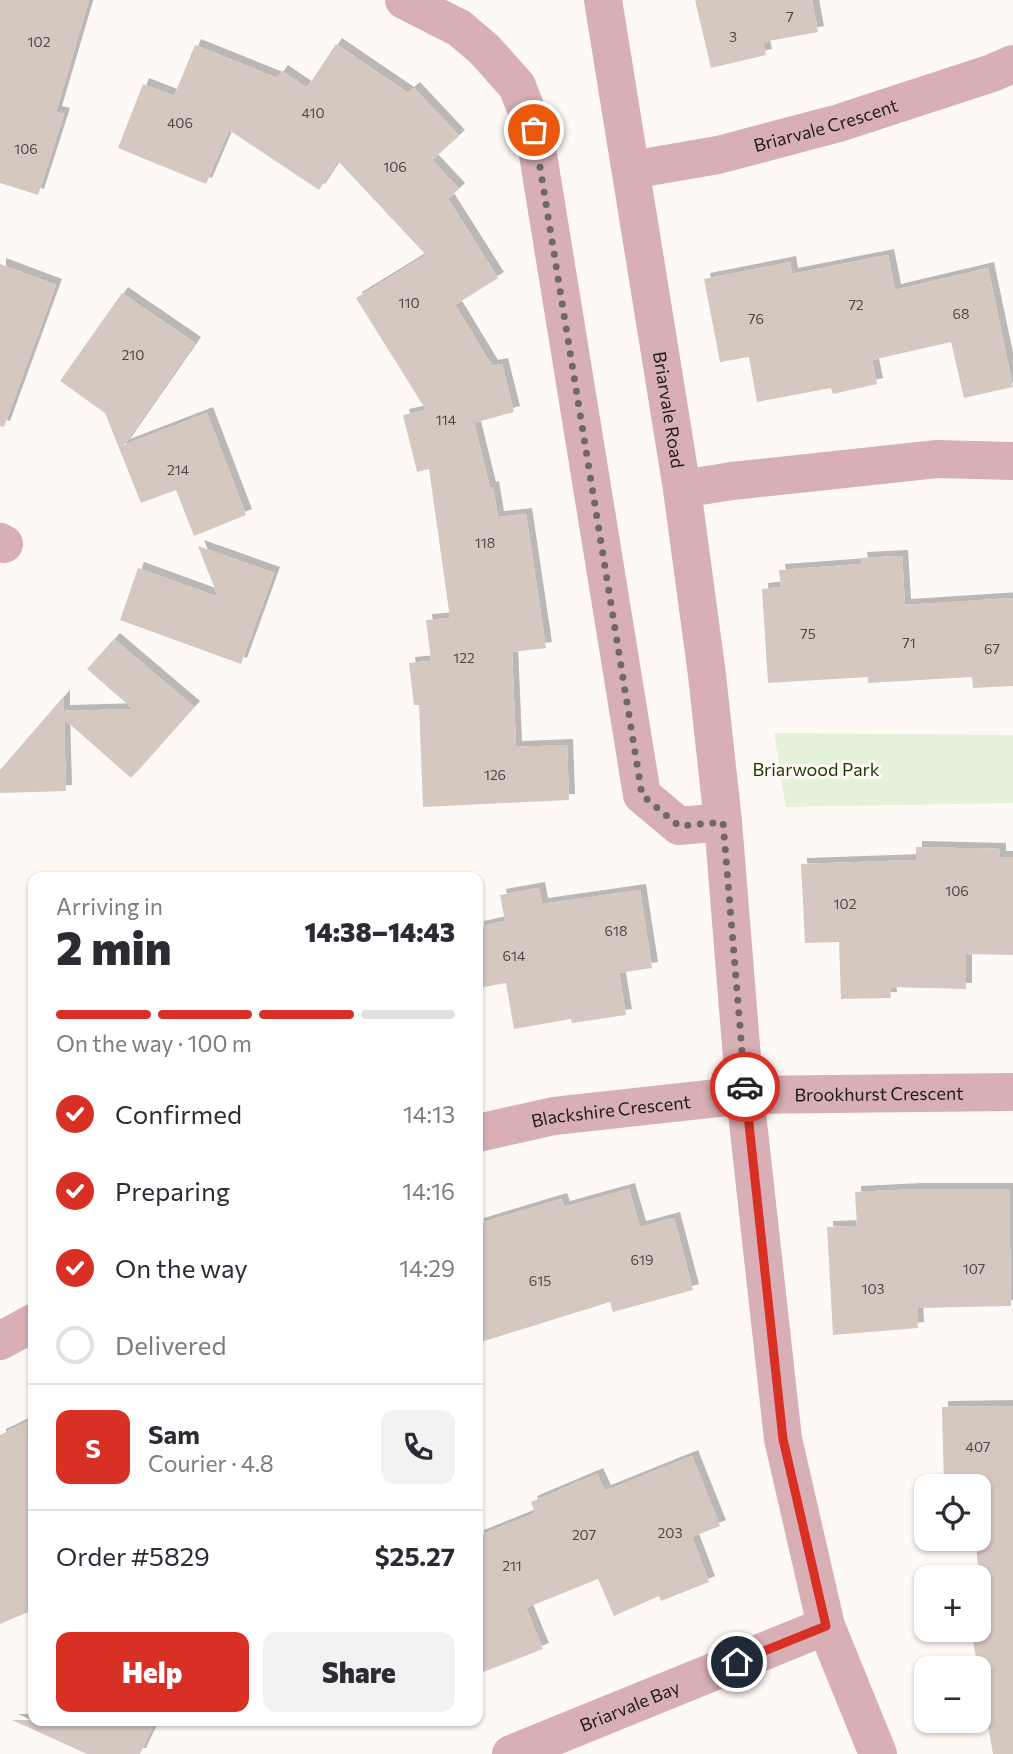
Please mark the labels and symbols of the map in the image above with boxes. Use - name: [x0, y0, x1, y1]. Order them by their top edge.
- house number: 7: [786, 8, 794, 25]
- house number: 3: [729, 28, 737, 45]
- house number: 102: [28, 33, 51, 50]
- street label: Briarvale Crescent: [751, 94, 901, 156]
- pin: [504, 100, 564, 160]
- house number: 410: [301, 104, 325, 121]
- house number: 406: [167, 114, 193, 131]
- house number: 106: [14, 140, 38, 157]
- house number: 106: [383, 158, 407, 175]
- house number: 110: [398, 294, 420, 311]
- house number: 72: [848, 296, 864, 313]
- house number: 68: [953, 305, 970, 322]
- house number: 76: [748, 310, 764, 327]
- house number: 210: [122, 346, 144, 363]
- street label: Briarvale Road: [649, 350, 689, 470]
- house number: 114: [436, 411, 457, 428]
- house number: 214: [167, 461, 190, 478]
- house number: 118: [475, 534, 495, 551]
- house number: 75: [800, 625, 816, 642]
- house number: 71: [902, 634, 916, 651]
- house number: 67: [984, 640, 1000, 657]
- house number: 122: [453, 649, 475, 666]
- park label: Briarwood Park: [752, 758, 880, 780]
- house number: 126: [484, 766, 506, 783]
- house number: 106: [945, 882, 969, 899]
- house number: 102: [834, 895, 857, 912]
- house number: 618: [605, 922, 627, 939]
- house number: 614: [503, 947, 526, 964]
- courier: [710, 1052, 780, 1122]
- street label: Brookhurst Crescent: [794, 1082, 964, 1105]
- street label: Blackshire Crescent: [529, 1090, 692, 1132]
- house number: 619: [631, 1251, 653, 1268]
- house number: 107: [963, 1260, 985, 1277]
- house number: 615: [529, 1272, 551, 1289]
- house number: 103: [861, 1280, 885, 1297]
- house number: 407: [966, 1438, 990, 1455]
- house number: 203: [658, 1524, 682, 1541]
- house number: 207: [572, 1526, 596, 1543]
- house number: 211: [502, 1557, 522, 1574]
- pin: [707, 1632, 767, 1692]
- street label: Briarvale Bay: [576, 1676, 683, 1736]

